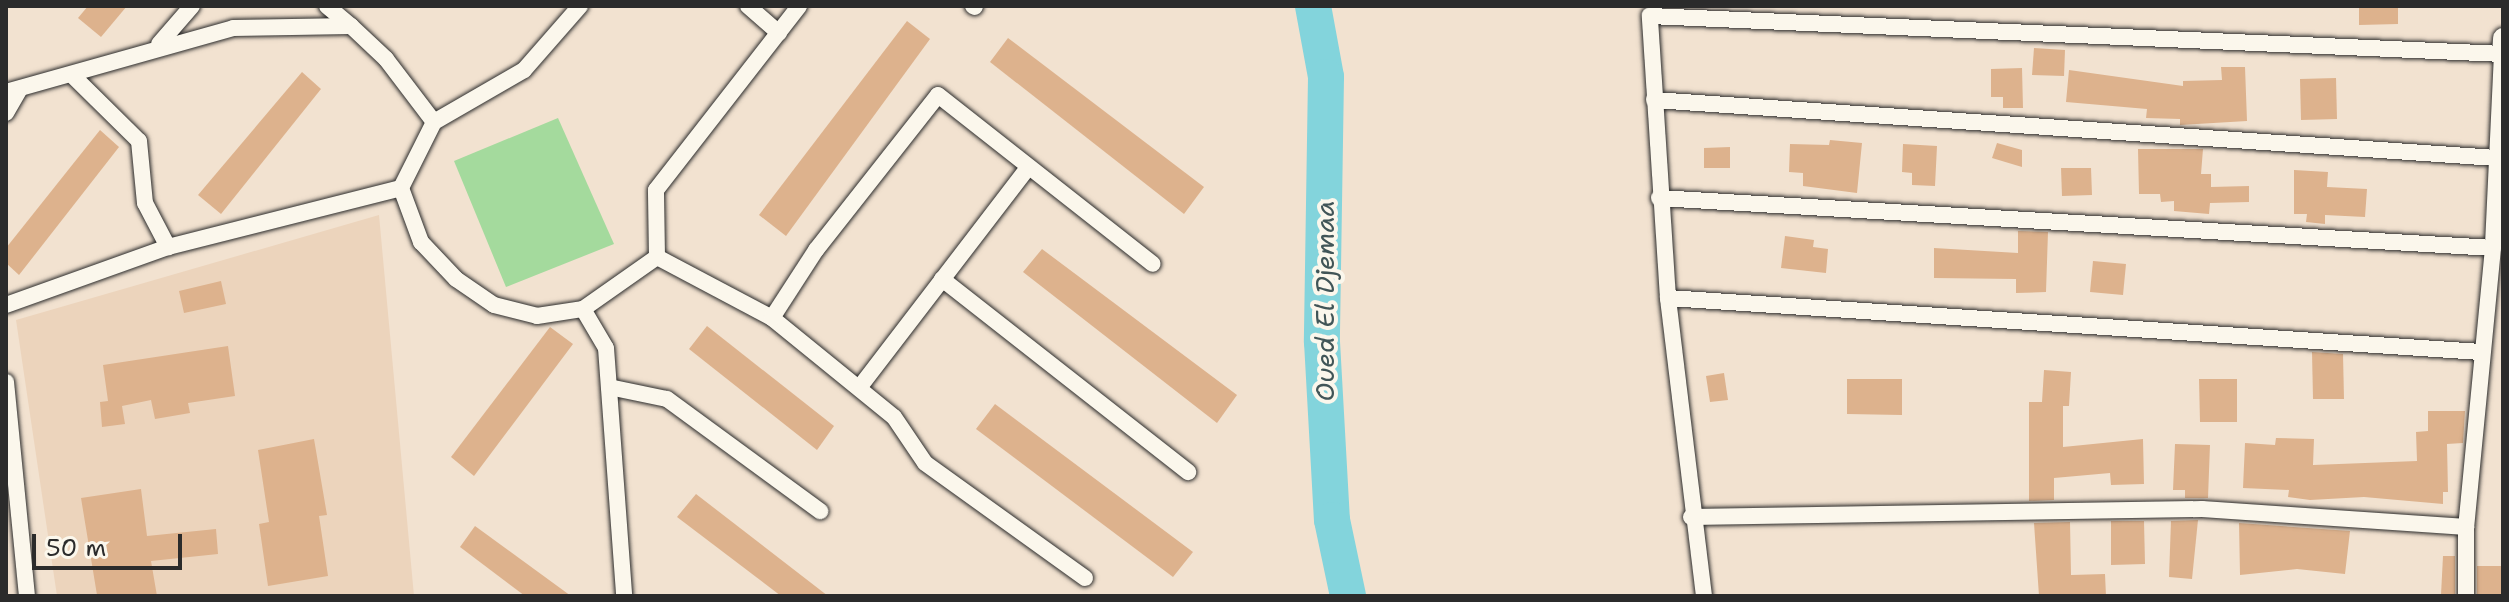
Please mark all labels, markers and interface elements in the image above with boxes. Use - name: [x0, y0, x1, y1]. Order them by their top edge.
- water label: Oued El Djemaa: [1309, 200, 1341, 402]
- scale bar: [36, 518, 186, 568]
- text: 50 m: [46, 532, 106, 564]

